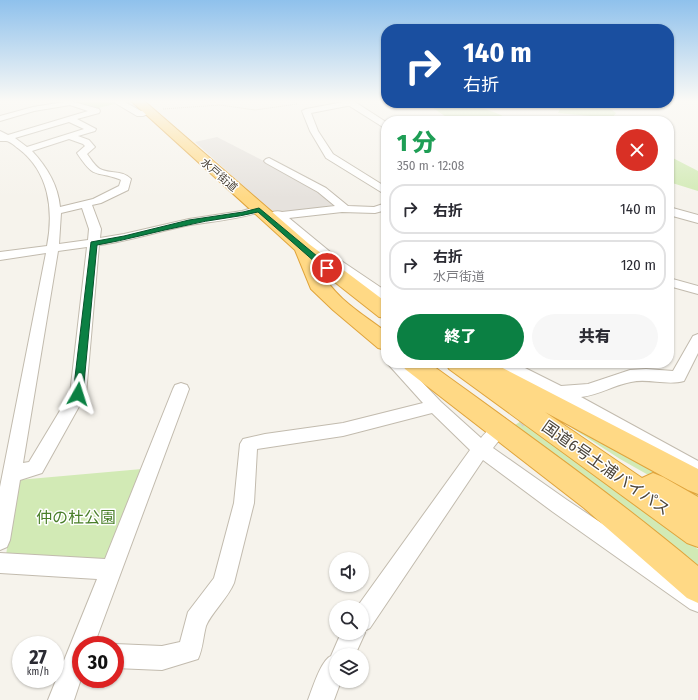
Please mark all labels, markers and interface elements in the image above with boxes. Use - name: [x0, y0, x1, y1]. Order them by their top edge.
- text: 140 m: [463, 36, 532, 69]
- icon: right: [397, 40, 449, 92]
- text: 右折: [463, 74, 499, 96]
- text: 1 分: [397, 129, 436, 157]
- button: close: [616, 129, 658, 171]
- street label: 水戸街道: [198, 156, 240, 194]
- text: 350 m · 12:08: [397, 158, 464, 173]
- icon: right: [399, 198, 421, 220]
- text: 140 m: [620, 200, 656, 218]
- text: 右折: [433, 202, 463, 220]
- text: 右折: [433, 248, 463, 266]
- pin: [310, 251, 344, 285]
- icon: right: [399, 254, 421, 276]
- text: 120 m: [621, 256, 656, 274]
- icon: arrive: [316, 257, 338, 279]
- text: 水戸街道: [433, 269, 485, 284]
- button: 終了: [397, 314, 524, 360]
- button: 共有: [532, 314, 658, 360]
- position arrow: [57, 373, 99, 415]
- street label: 国道6号土浦バイパス: [538, 417, 674, 519]
- park label: 仲の杜公園: [36, 508, 116, 527]
- map controls: [329, 552, 369, 688]
- button: sound: [329, 552, 369, 592]
- button: search: [329, 600, 369, 640]
- speed limit sign: 30: [72, 636, 124, 688]
- text: 27: [29, 645, 47, 669]
- button: layers: [329, 648, 369, 688]
- text: km/h: [27, 666, 49, 678]

